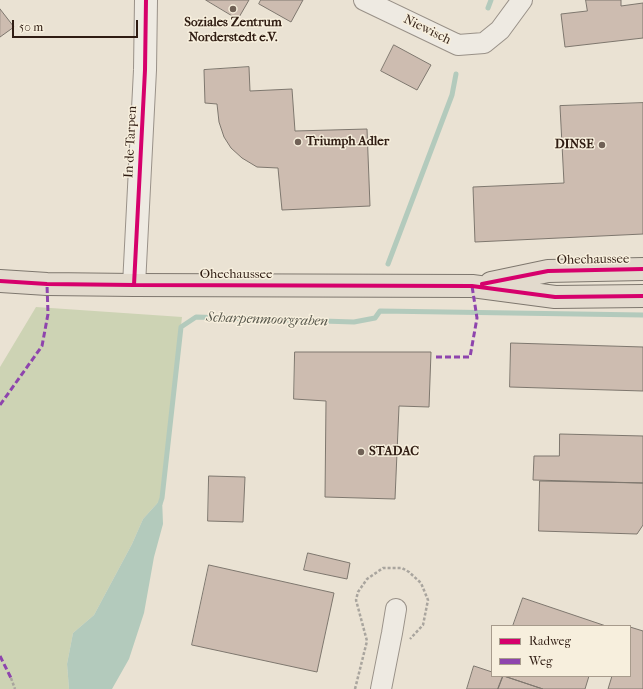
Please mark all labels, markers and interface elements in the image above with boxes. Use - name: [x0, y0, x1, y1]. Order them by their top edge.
- marker: Soziales Zentrum Norderstedt e.V.: [228, 4, 238, 14]
- scale bar: [14, 12, 140, 38]
- street label: Niewisch: [401, 12, 453, 48]
- place label: Soziales Zentrum Norderstedt e.V.: [184, 15, 282, 46]
- text: 50 m: [19, 20, 43, 34]
- street label: In de Tarpen: [121, 106, 141, 178]
- place label: Triumph Adler: [306, 134, 389, 150]
- marker: Triumph Adler: [293, 137, 303, 147]
- place label: DINSE: [555, 137, 594, 153]
- marker: DINSE: [597, 140, 607, 150]
- street label: Ohechaussee: [557, 252, 629, 268]
- street label: Ohechaussee: [200, 267, 272, 283]
- water label: Scharpenmoorgraben: [206, 309, 328, 331]
- place label: STADAC: [369, 444, 419, 460]
- marker: STADAC: [356, 447, 366, 457]
- legend: [491, 625, 631, 677]
- text: Radweg: [529, 634, 571, 648]
- text: Weg: [529, 654, 552, 668]

